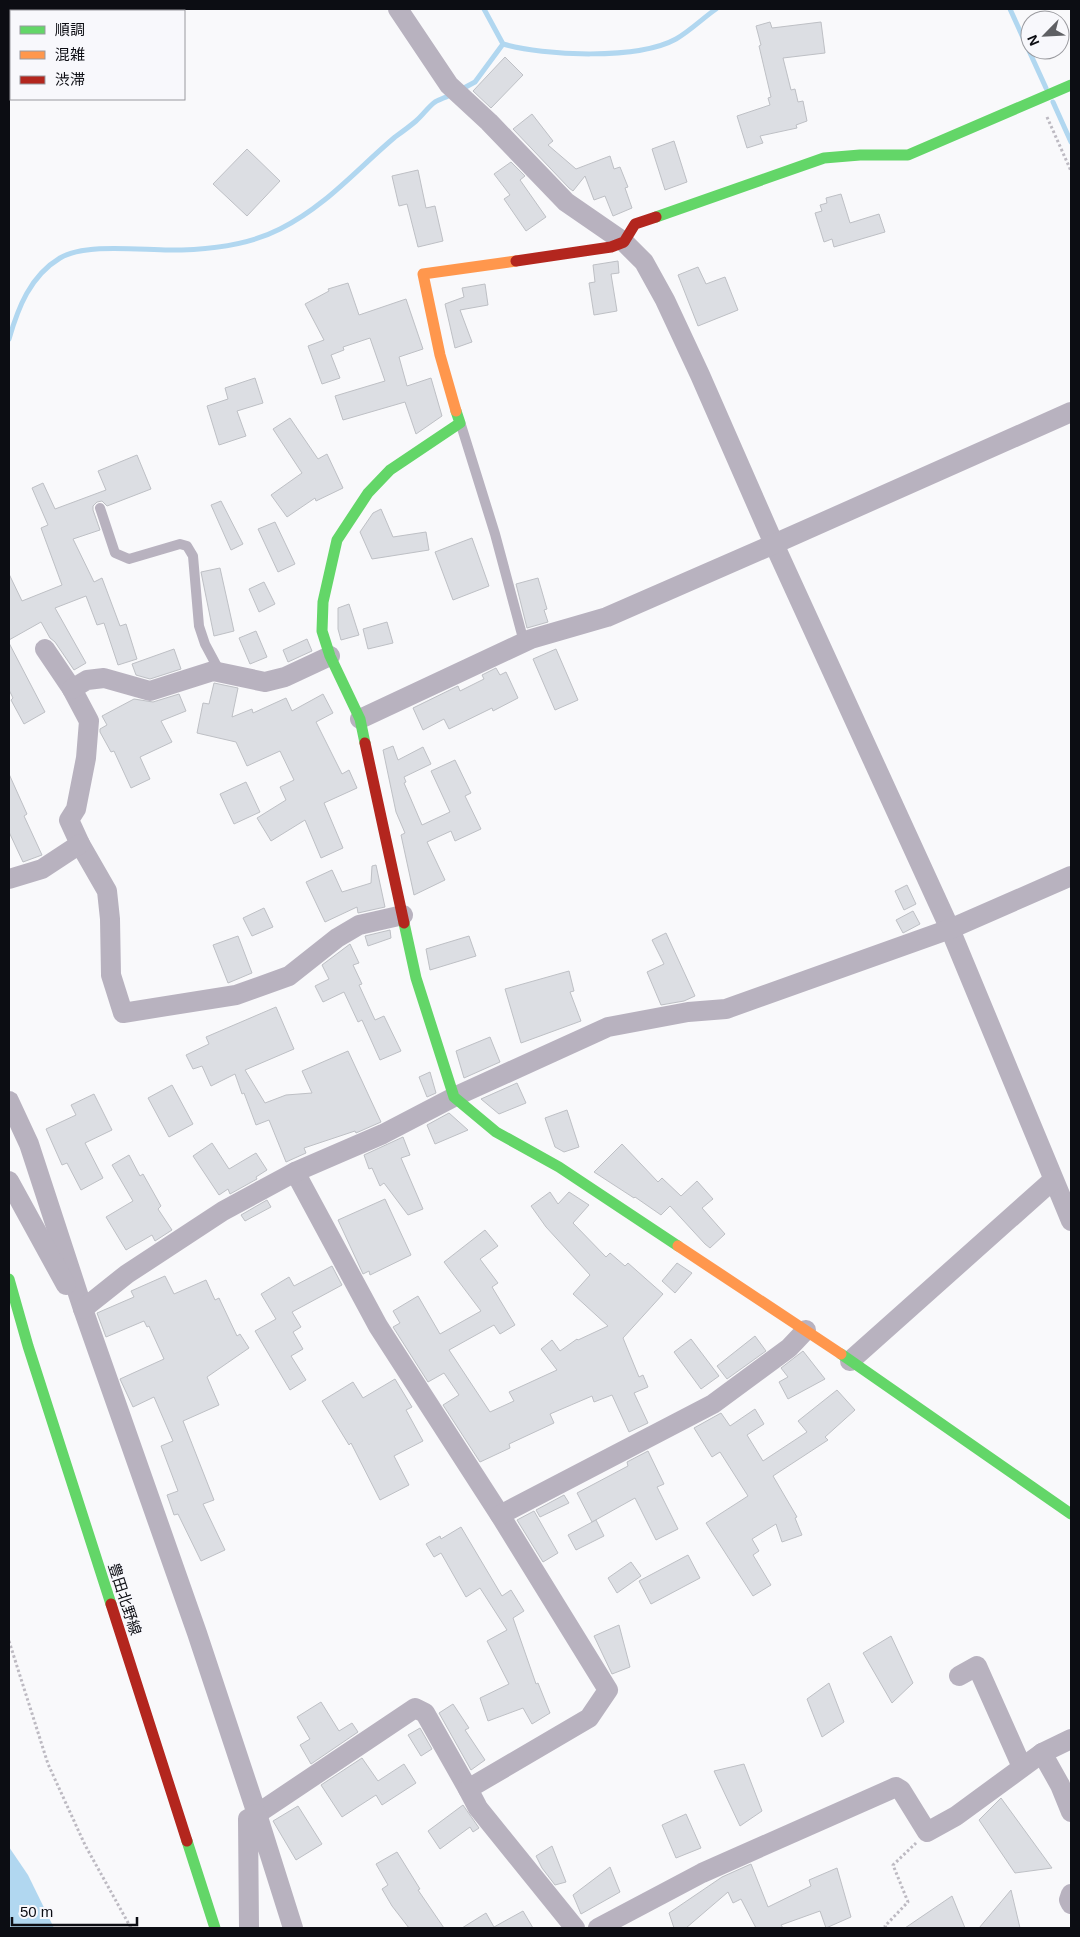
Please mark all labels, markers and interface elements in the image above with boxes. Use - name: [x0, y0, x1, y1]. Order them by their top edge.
- legend: [10, 10, 185, 100]
- north arrow: [1020, 10, 1070, 60]
- text: 順調: [55, 21, 85, 38]
- text: N: [1024, 32, 1042, 48]
- text: 混雑: [55, 46, 85, 63]
- text: 渋滞: [55, 71, 85, 88]
- street label: 豊田北野線: [105, 1561, 145, 1637]
- scale bar: [12, 1894, 138, 1926]
- text: 50 m: [20, 1903, 53, 1920]

